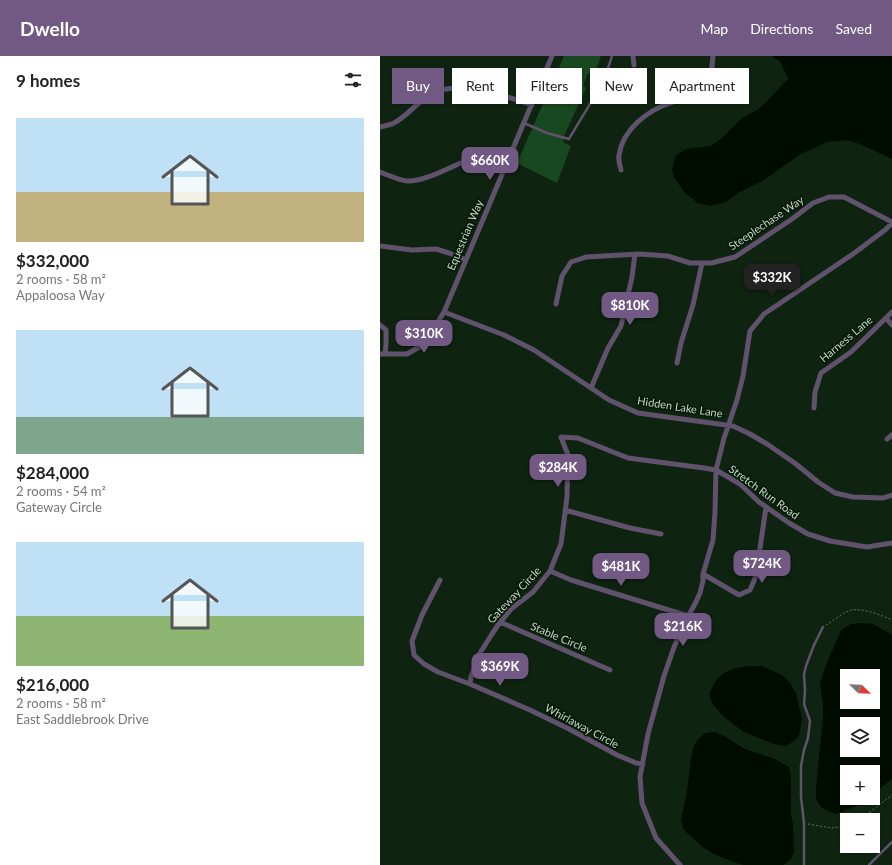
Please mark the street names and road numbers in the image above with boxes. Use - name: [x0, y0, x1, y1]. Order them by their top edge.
- street label: Steeplechase Way: [726, 192, 806, 252]
- street label: Equestrian Way: [444, 197, 485, 272]
- street label: Harness Lane: [817, 313, 875, 365]
- street label: Hidden Lake Lane: [637, 393, 724, 420]
- street label: Stretch Run Road: [727, 462, 802, 521]
- street label: Gateway Circle: [484, 564, 543, 626]
- street label: Stable Circle: [529, 619, 589, 654]
- street label: Whirlaway Circle: [543, 701, 622, 751]

